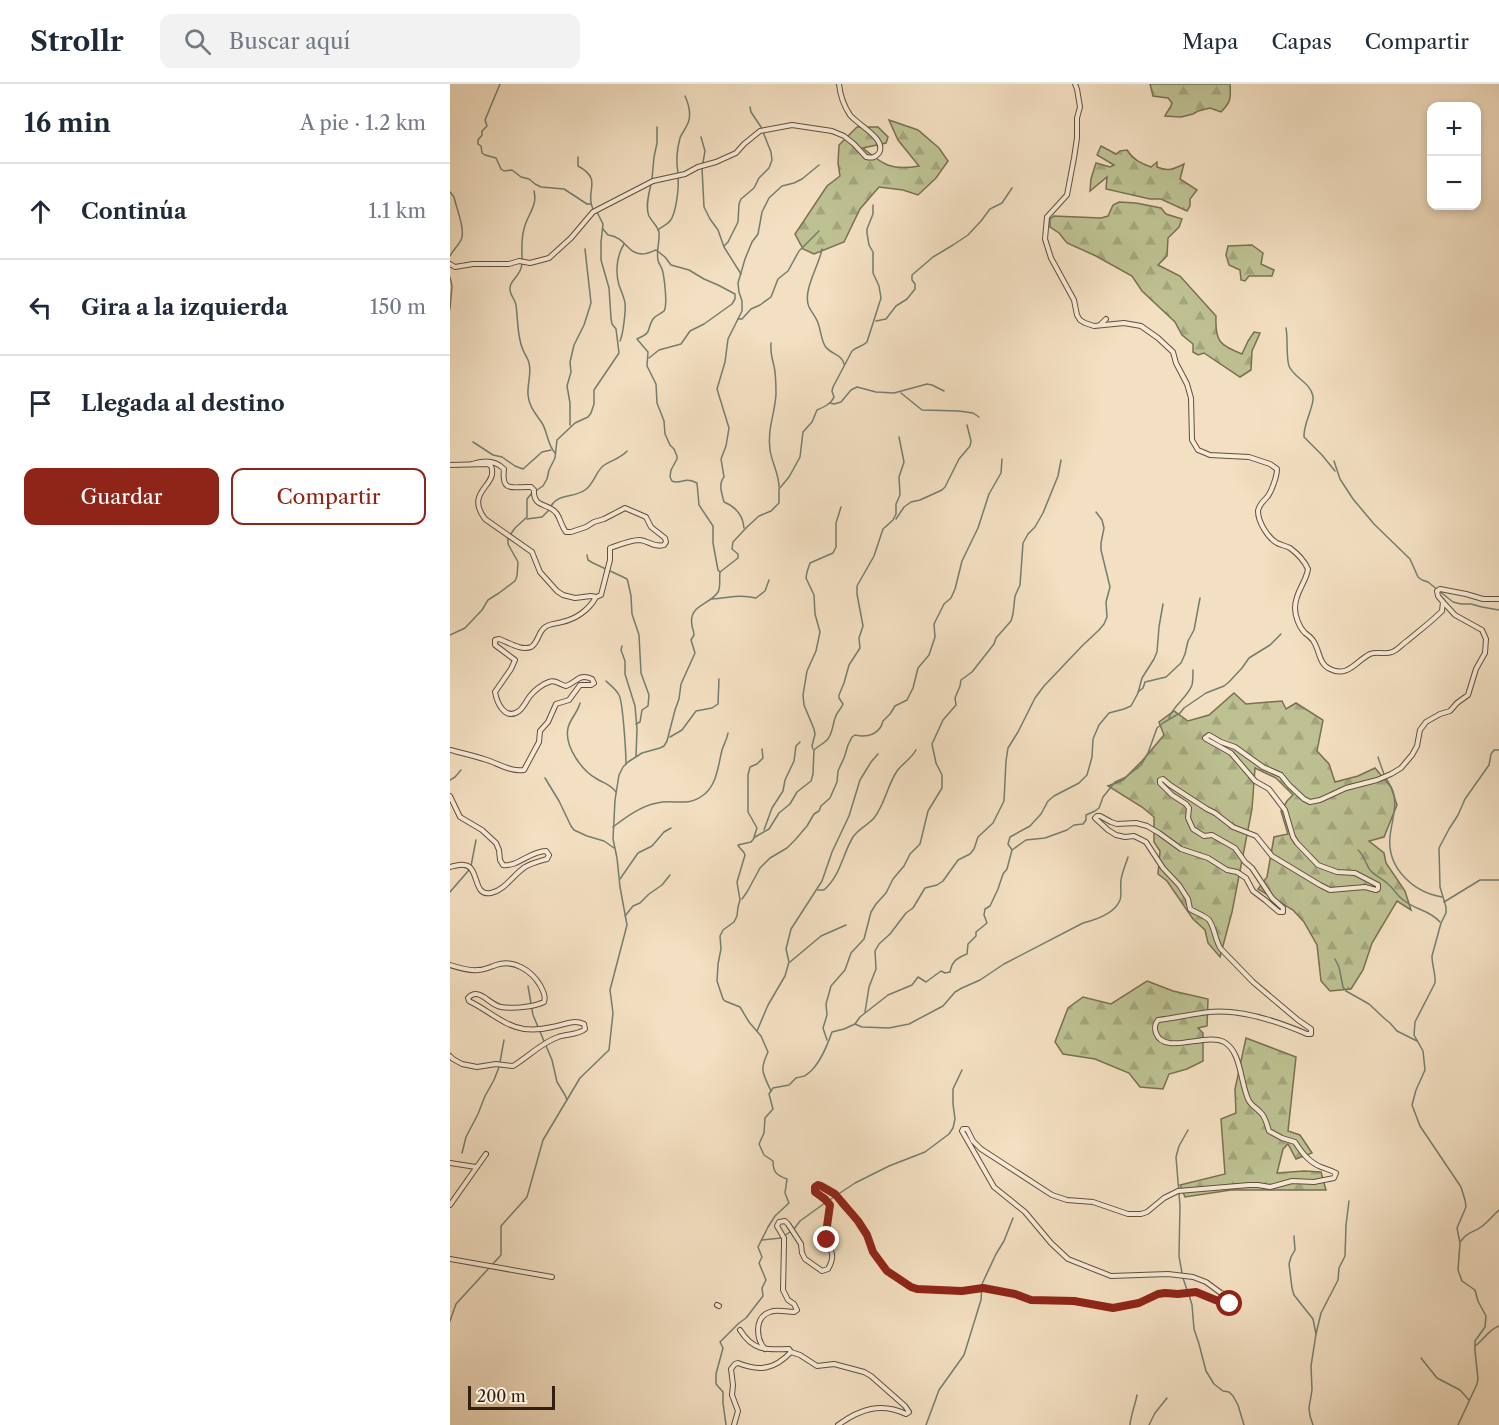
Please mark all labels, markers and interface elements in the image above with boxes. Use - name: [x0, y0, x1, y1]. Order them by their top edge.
- search box: [160, 14, 580, 68]
- text: Strollr: [30, 24, 124, 58]
- icon: search: [181, 25, 214, 58]
- text: Buscar aquí: [229, 28, 350, 55]
- text: Mapa: [1182, 29, 1238, 54]
- text: Capas: [1271, 29, 1332, 54]
- text: Compartir: [1365, 29, 1469, 54]
- map controls: [1427, 102, 1481, 210]
- button: +: [1427, 102, 1481, 156]
- text: 16 min: [24, 107, 111, 139]
- text: A pie · 1.2 km: [300, 111, 426, 135]
- button: −: [1427, 156, 1481, 210]
- icon: ahead: [24, 195, 57, 228]
- text: Continúa: [81, 198, 187, 225]
- text: 1.1 km: [368, 199, 426, 223]
- icon: left: [24, 291, 57, 324]
- text: Gira a la izquierda: [81, 294, 288, 321]
- text: 150 m: [370, 295, 426, 319]
- icon: arrive: [24, 387, 57, 420]
- text: Llegada al destino: [81, 390, 285, 417]
- button: Guardar: [24, 468, 219, 525]
- button: Compartir: [231, 468, 426, 525]
- route end: [813, 1226, 839, 1252]
- route start: [1216, 1290, 1242, 1316]
- scale bar: [468, 1383, 555, 1410]
- text: 200 m: [477, 1386, 526, 1406]

